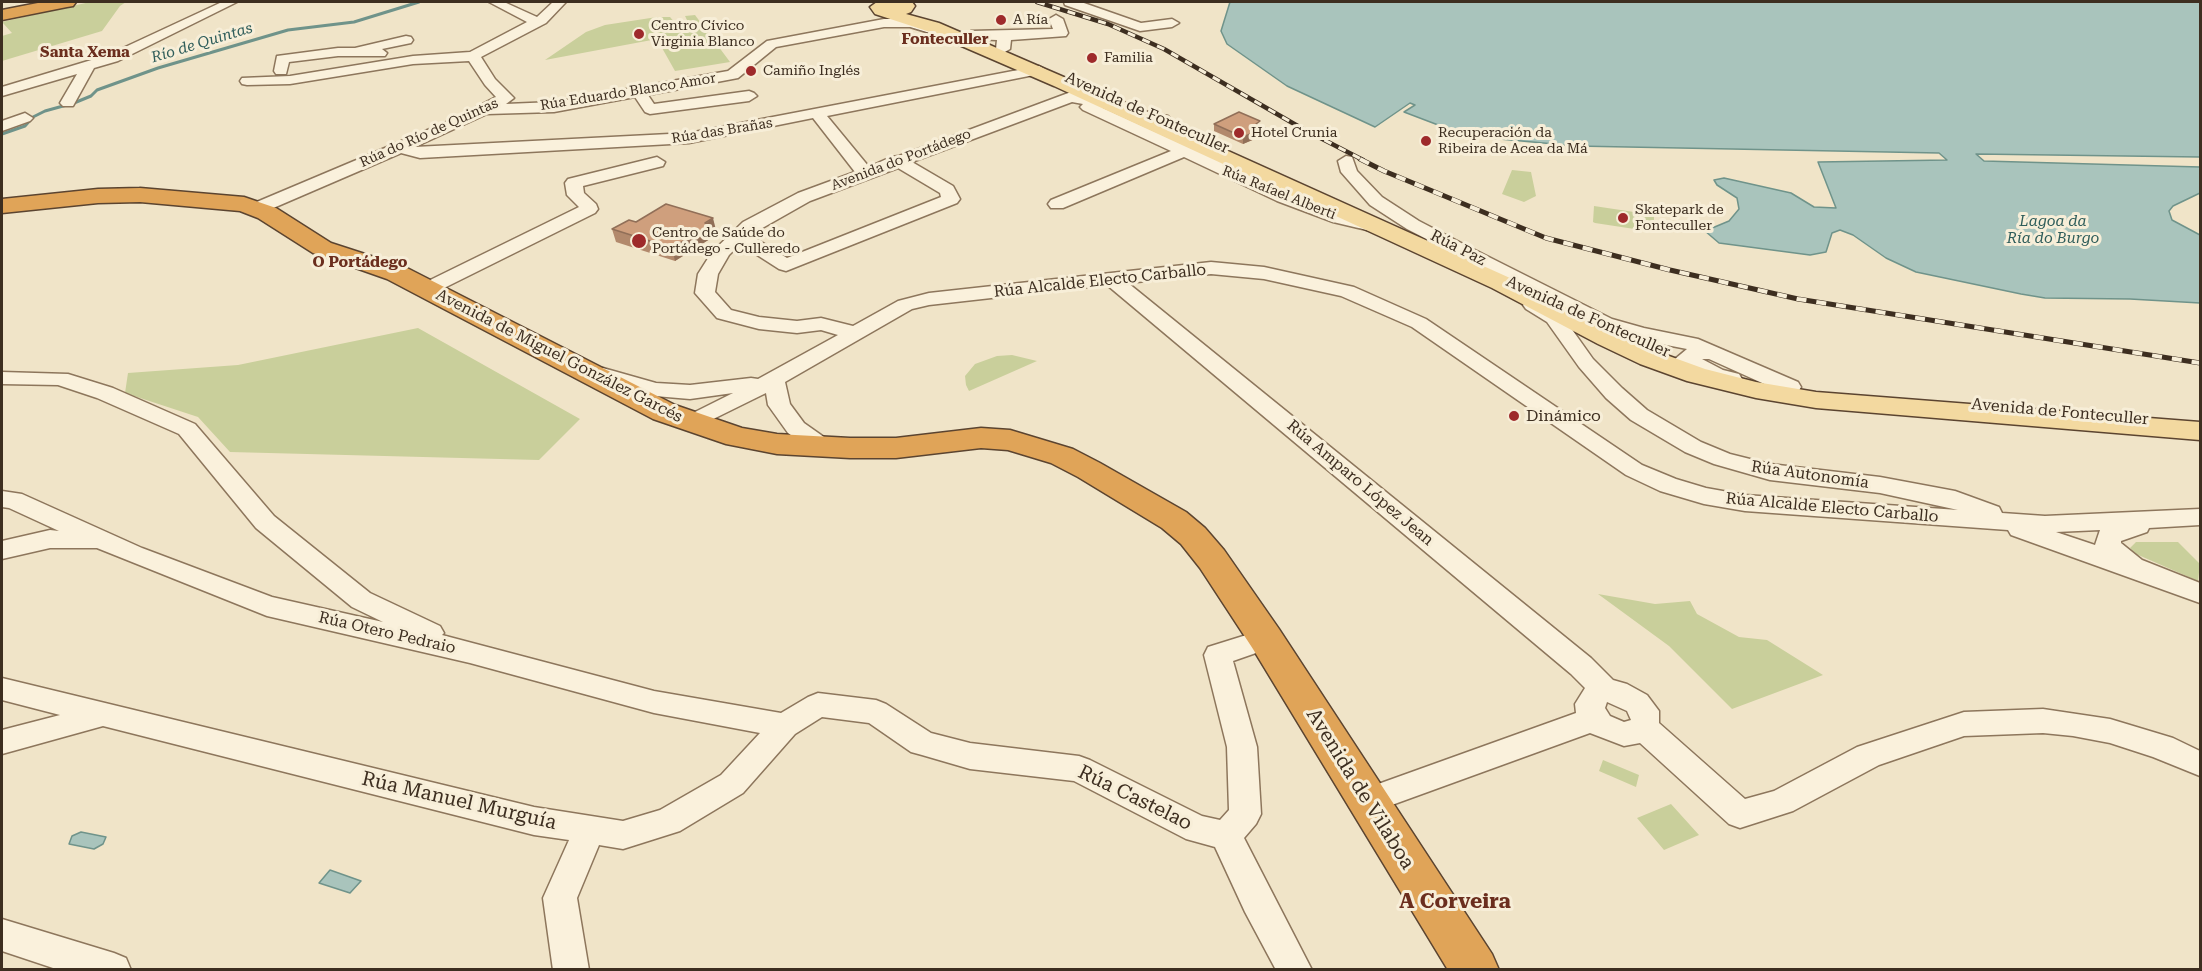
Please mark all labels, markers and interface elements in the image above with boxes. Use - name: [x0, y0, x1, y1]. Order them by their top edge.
- place label: A Ría: [1013, 12, 1048, 28]
- marker: A Ría: [994, 13, 1008, 27]
- place label: Centro Cívico Virginia Blanco: [651, 18, 755, 50]
- water label: Río de Quintas: [149, 19, 255, 67]
- marker: Centro Cívico Virginia Blanco: [632, 27, 646, 41]
- district label: Fonteculler: [902, 31, 988, 49]
- district label: Santa Xema: [40, 44, 130, 62]
- place label: Familia: [1104, 50, 1153, 66]
- marker: Familia: [1085, 51, 1099, 65]
- place label: Camiño Inglés: [763, 63, 860, 79]
- marker: Camiño Inglés: [744, 64, 758, 78]
- street label: Avenida de Fonteculler: [1062, 68, 1232, 158]
- street label: Rúa Eduardo Blanco Amor: [539, 70, 717, 114]
- street label: Rúa do Río de Quintas: [357, 95, 501, 171]
- street label: Rúa das Brañas: [670, 115, 774, 147]
- place label: Hotel Crunia: [1251, 125, 1337, 141]
- place label: Recuperación da Ribeira de Acea da Má: [1438, 125, 1588, 158]
- street label: Avenida do Portádego: [829, 126, 973, 194]
- marker: Hotel Crunia: [1232, 126, 1246, 140]
- marker: Recuperación da Ribeira de Acea da Má: [1419, 134, 1433, 148]
- street label: Rúa Rafael Alberti: [1220, 162, 1338, 224]
- place label: Skatepark de Fonteculler: [1635, 202, 1724, 234]
- marker: Skatepark de Fonteculler: [1616, 211, 1630, 225]
- water label: Lagoa da Ría do Burgo: [2007, 213, 2099, 248]
- place label: Centro de Saúde do Portádego - Culleredo: [652, 225, 800, 258]
- street label: Rúa Paz: [1427, 226, 1489, 270]
- marker: Centro de Saúde do Portádego - Culleredo: [630, 232, 648, 250]
- district label: O Portádego: [313, 254, 407, 272]
- street label: Rúa Alcalde Electo Carballo: [993, 260, 1207, 302]
- street label: Avenida de Fonteculler: [1503, 272, 1673, 362]
- street label: Avenida de Miguel González Garcés: [432, 285, 686, 427]
- street label: Avenida de Fonteculler: [1971, 395, 2149, 429]
- place label: Dinámico: [1526, 406, 1601, 426]
- marker: Dinámico: [1507, 409, 1521, 423]
- street label: Rúa Amparo López Jean: [1283, 416, 1437, 550]
- street label: Rúa Autonomía: [1750, 457, 1870, 493]
- street label: Rúa Alcalde Electo Carballo: [1725, 489, 1939, 527]
- street label: Rúa Otero Pedraio: [317, 608, 457, 658]
- street label: Avenida de Vilaboa: [1301, 704, 1419, 874]
- street label: Rúa Castelao: [1074, 760, 1196, 836]
- street label: Rúa Manuel Murguía: [359, 767, 559, 835]
- district label: A Corveira: [1399, 889, 1511, 915]

